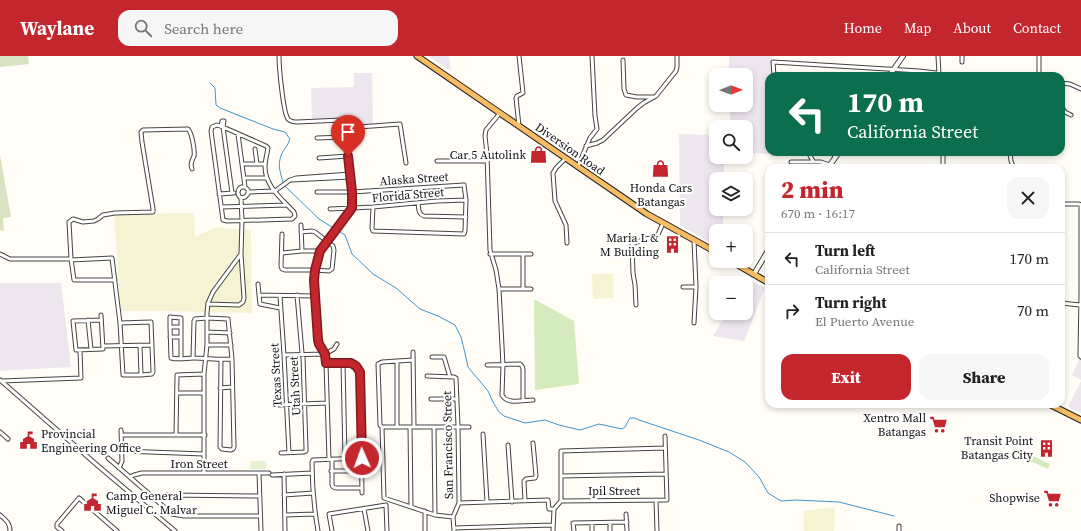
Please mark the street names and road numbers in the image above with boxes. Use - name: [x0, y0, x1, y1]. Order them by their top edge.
- street label: Diversion Road: [532, 119, 608, 179]
- street label: Alaska Street: [379, 169, 449, 189]
- street label: Florida Street: [371, 184, 445, 206]
- street label: Texas Street: [266, 343, 286, 407]
- street label: Utah Street: [285, 356, 305, 416]
- street label: San Francisco Street: [439, 391, 457, 499]
- street label: Iron Street: [170, 456, 228, 472]
- street label: Ipil Street: [588, 483, 640, 499]

